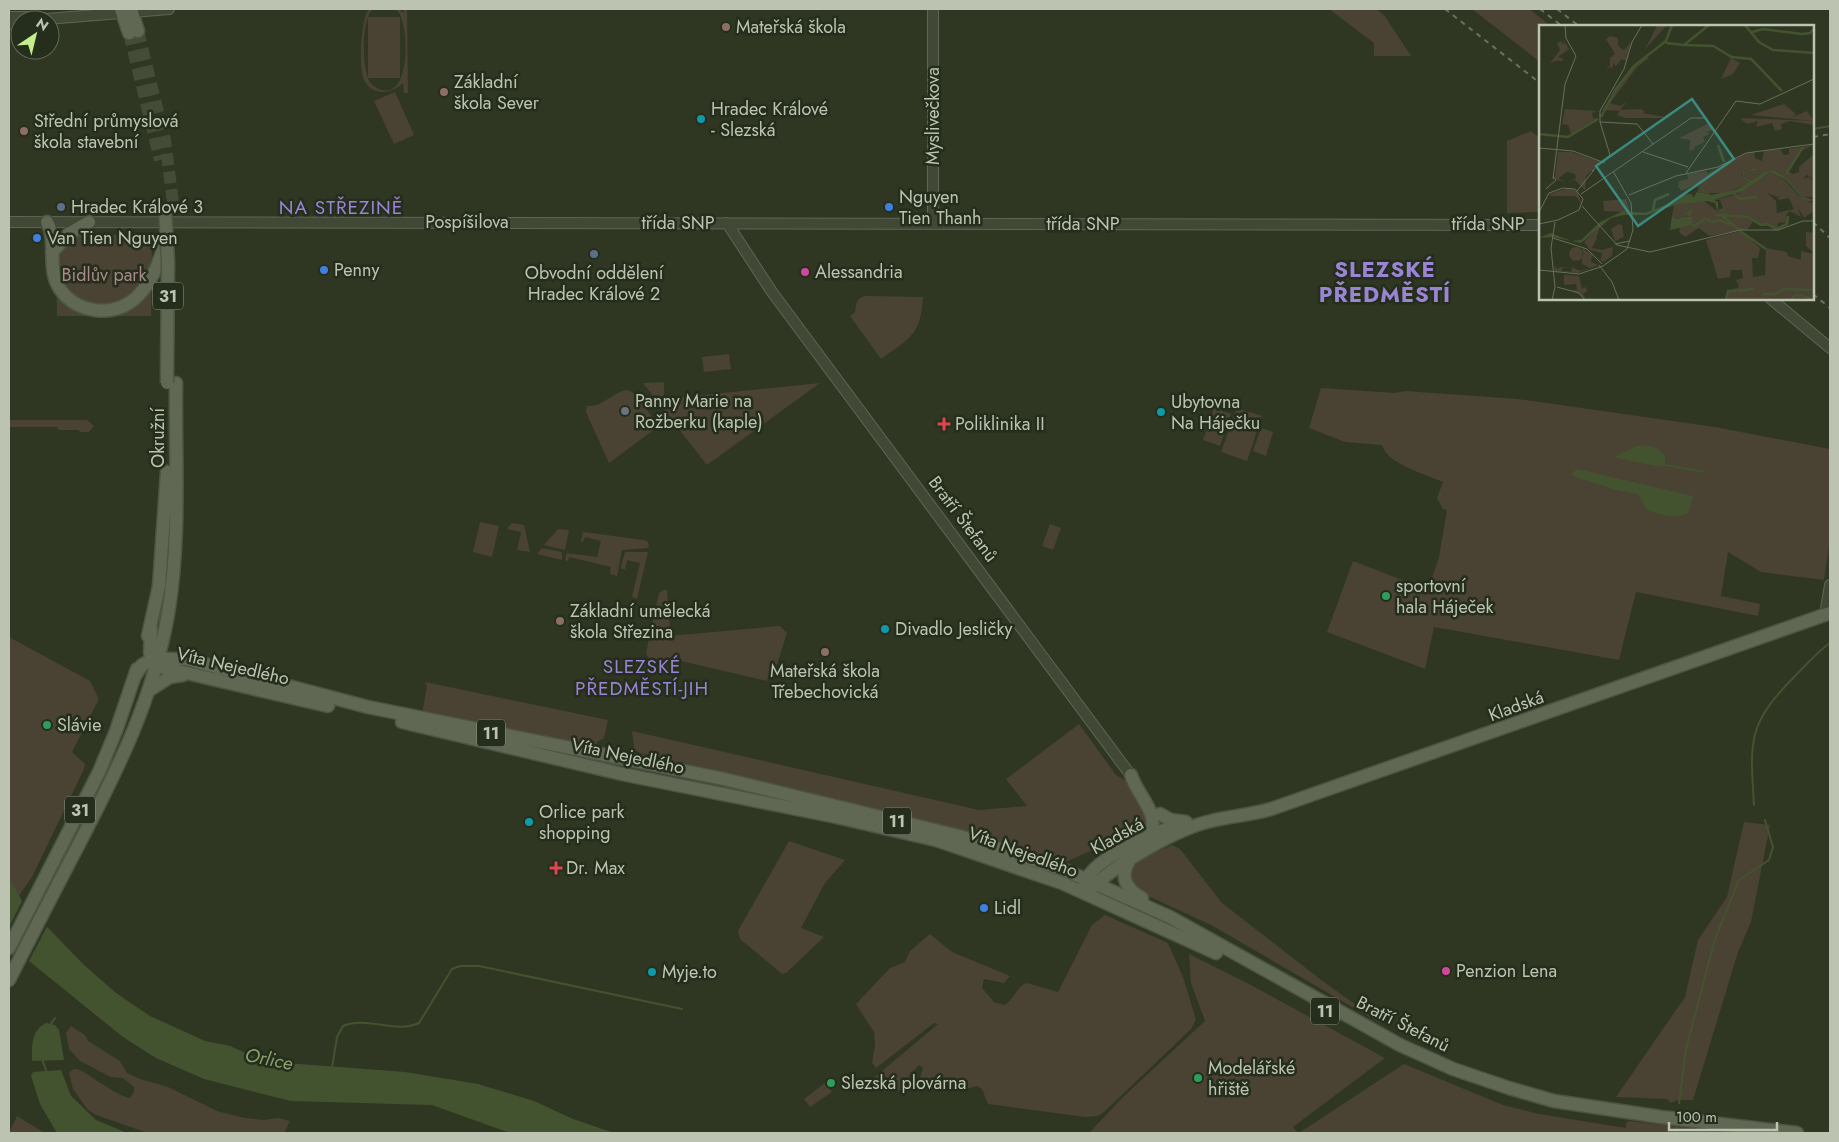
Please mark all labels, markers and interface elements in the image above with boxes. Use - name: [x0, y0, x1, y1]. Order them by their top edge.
- north arrow: [10, 10, 60, 60]
- text: N: [32, 13, 53, 36]
- place label: Mateřská škola: [736, 14, 846, 40]
- marker: Mateřská škola: [720, 21, 732, 33]
- inset map: [1539, 25, 1814, 300]
- street label: Myslivečkova: [920, 67, 946, 165]
- place label: Základní škola Sever: [454, 69, 540, 116]
- marker: Základní škola Sever: [438, 86, 450, 98]
- place label: Hradec Králové - Slezská: [711, 96, 828, 143]
- place label: Střední průmyslová škola stavební: [34, 108, 179, 155]
- marker: Hradec Králové - Slezská: [695, 113, 707, 125]
- marker: Střední průmyslová škola stavební: [18, 125, 30, 137]
- place label: Nguyen Tien Thanh: [899, 184, 982, 231]
- place label: Hradec Králové 3: [71, 194, 203, 220]
- district label: NA STŘEZINĚ: [279, 194, 403, 221]
- marker: Hradec Králové 3: [55, 201, 67, 213]
- marker: Nguyen Tien Thanh: [883, 201, 895, 213]
- street label: Pospíšilova: [425, 209, 509, 235]
- street label: třída SNP: [641, 210, 715, 236]
- street label: třída SNP: [1046, 211, 1120, 237]
- street label: třída SNP: [1451, 211, 1525, 237]
- place label: Van Tien Nguyen: [47, 225, 178, 251]
- marker: Van Tien Nguyen: [31, 232, 43, 244]
- marker: Obvodní oddělení Hradec Králové 2: [588, 248, 600, 260]
- district label: SLEZSKÉ PŘEDMĚSTÍ: [1319, 253, 1451, 310]
- place label: Penny: [334, 257, 379, 283]
- place label: Alessandria: [815, 259, 903, 285]
- place label: Obvodní oddělení Hradec Králové 2: [525, 260, 665, 307]
- park label: Bidlův park: [62, 262, 147, 288]
- marker: Penny: [318, 264, 330, 276]
- marker: Alessandria: [799, 266, 811, 278]
- road number: 31: [153, 282, 183, 310]
- place label: Panny Marie na Rožberku (kaple): [635, 388, 763, 435]
- place label: Ubytovna Na Háječku: [1171, 389, 1260, 436]
- marker: Panny Marie na Rožberku (kaple): [619, 405, 631, 417]
- marker: Ubytovna Na Háječku: [1155, 406, 1167, 418]
- street label: Okružní: [145, 407, 171, 468]
- place label: Poliklinika II: [955, 411, 1045, 437]
- marker: Poliklinika II: [937, 417, 951, 431]
- street label: Bratří Štefanů: [922, 471, 1004, 567]
- place label: sportovní hala Háječek: [1396, 573, 1494, 620]
- marker: sportovní hala Háječek: [1380, 590, 1392, 602]
- place label: Základní umělecká škola Střezina: [570, 598, 710, 645]
- marker: Základní umělecká škola Střezina: [554, 615, 566, 627]
- place label: Divadlo Jesličky: [895, 616, 1013, 642]
- marker: Divadlo Jesličky: [879, 623, 891, 635]
- street label: Víta Nejedlého: [174, 640, 292, 692]
- marker: Mateřská škola Třebechovická: [819, 646, 831, 658]
- district label: SLEZSKÉ PŘEDMĚSTÍ-JIH: [575, 653, 709, 702]
- place label: Mateřská škola Třebechovická: [770, 658, 880, 705]
- street label: Kladská: [1485, 684, 1547, 728]
- place label: Slávie: [57, 712, 102, 738]
- marker: Slávie: [41, 719, 53, 731]
- road number: 11: [477, 720, 505, 746]
- street label: Víta Nejedlého: [569, 731, 687, 781]
- road number: 31: [65, 796, 95, 824]
- place label: Orlice park shopping: [539, 799, 625, 846]
- road number: 11: [883, 808, 911, 834]
- street label: Kladská: [1086, 811, 1148, 861]
- marker: Orlice park shopping: [523, 816, 535, 828]
- street label: Víta Nejedlého: [965, 820, 1082, 884]
- place label: Dr. Max: [566, 855, 625, 881]
- marker: Dr. Max: [550, 862, 562, 874]
- place label: Lidl: [994, 895, 1021, 921]
- marker: Lidl: [978, 902, 990, 914]
- place label: Penzion Lena: [1456, 958, 1557, 984]
- place label: Myje.to: [662, 959, 717, 985]
- marker: Penzion Lena: [1440, 965, 1452, 977]
- marker: Myje.to: [646, 966, 658, 978]
- street label: Bratří Štefanů: [1352, 989, 1454, 1059]
- road number: 11: [1311, 998, 1339, 1024]
- water label: Orlice: [243, 1041, 296, 1077]
- place label: Modelářské hřiště: [1208, 1055, 1295, 1102]
- place label: Slezská plovárna: [841, 1070, 966, 1096]
- marker: Modelářské hřiště: [1192, 1072, 1204, 1084]
- marker: Slezská plovárna: [825, 1077, 837, 1089]
- scale bar: [1669, 1100, 1776, 1132]
- text: 100 m: [1676, 1106, 1717, 1128]

